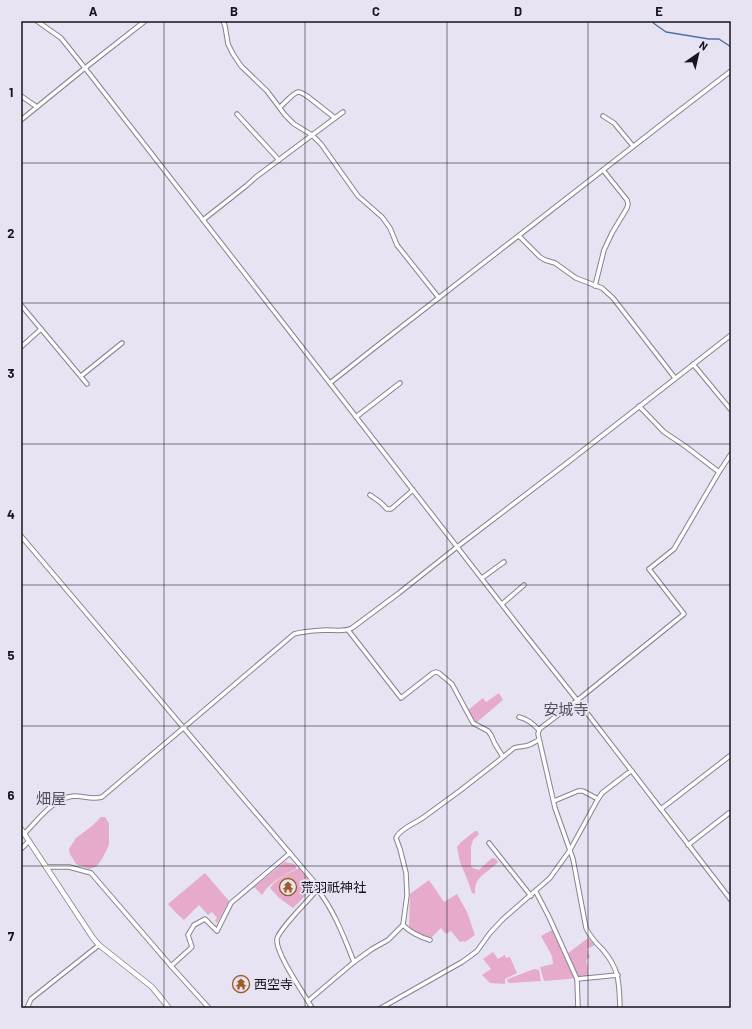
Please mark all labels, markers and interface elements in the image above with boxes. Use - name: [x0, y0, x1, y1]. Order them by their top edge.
- text: A: [89, 3, 98, 19]
- text: B: [230, 3, 238, 19]
- text: C: [372, 3, 380, 19]
- text: D: [514, 3, 522, 19]
- text: E: [655, 3, 663, 19]
- north arrow: [678, 34, 718, 74]
- text: N: [697, 38, 711, 53]
- text: 1: [9, 84, 13, 100]
- text: 2: [7, 225, 15, 241]
- text: 3: [7, 365, 15, 381]
- text: 4: [7, 506, 15, 522]
- text: 5: [7, 647, 15, 663]
- district label: 安城寺: [543, 700, 589, 718]
- text: 6: [8, 787, 15, 803]
- district label: 畑屋: [36, 789, 66, 807]
- temple icon: 荒羽祇神社: [278, 877, 298, 897]
- place label: 荒羽祇神社: [301, 879, 366, 895]
- text: 7: [8, 928, 15, 944]
- temple icon: 西空寺: [231, 974, 251, 994]
- place label: 西空寺: [254, 976, 293, 992]

